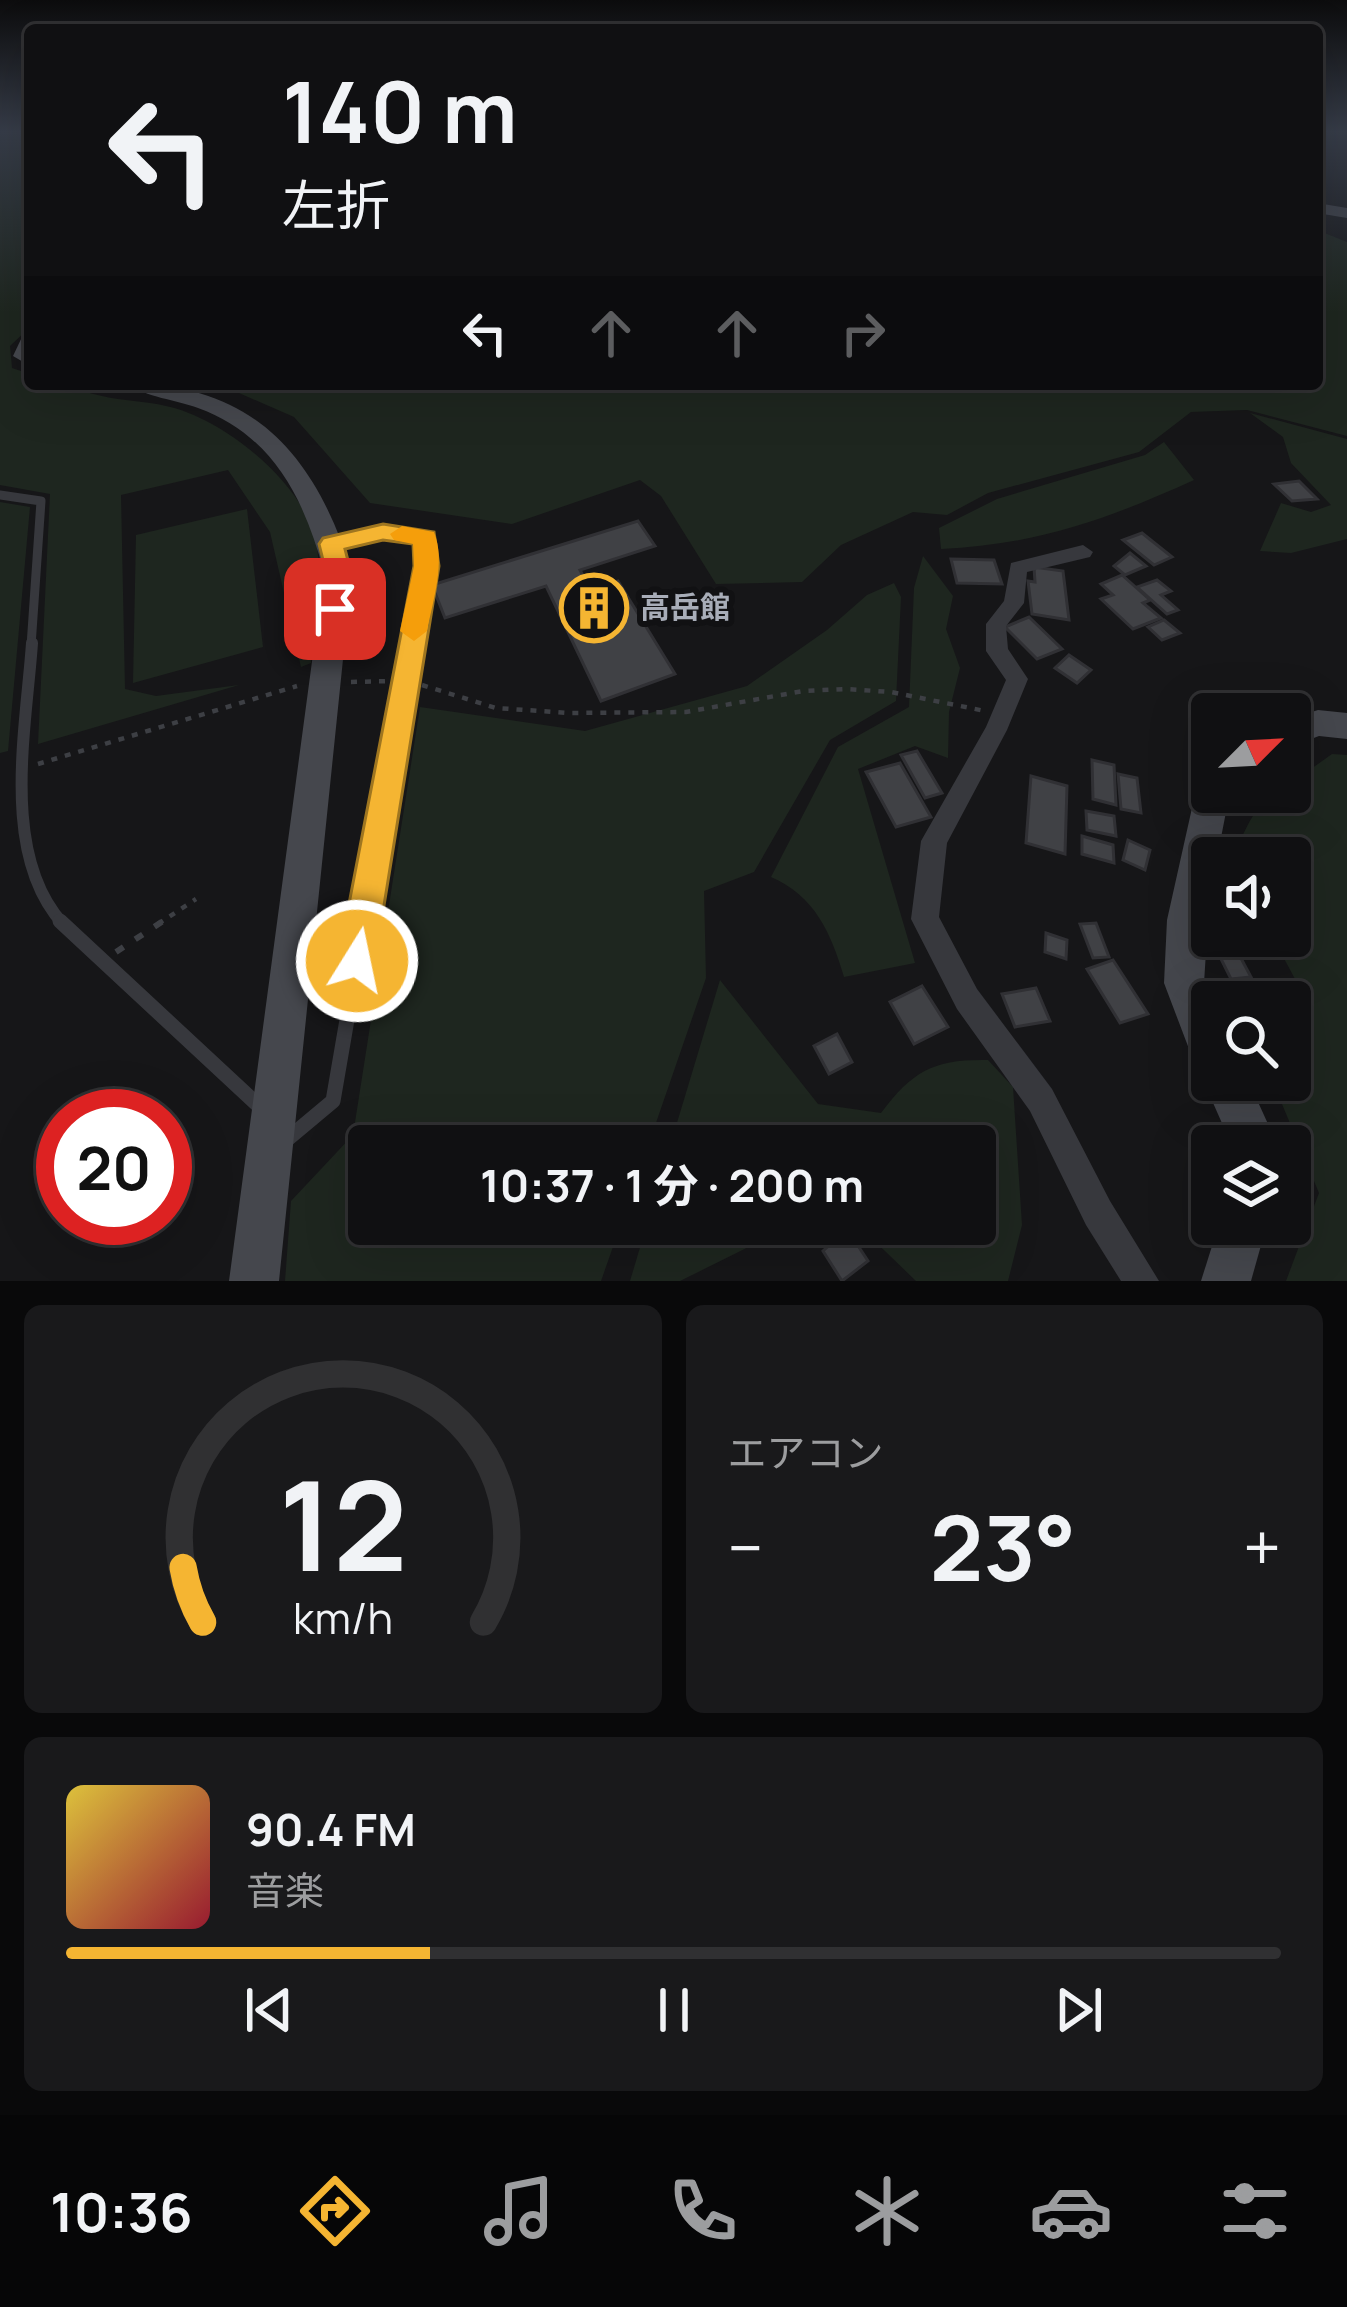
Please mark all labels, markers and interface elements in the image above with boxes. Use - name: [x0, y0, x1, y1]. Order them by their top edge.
- text: 140 m: [282, 53, 518, 168]
- icon: left: [84, 72, 240, 228]
- text: 左折: [282, 167, 390, 241]
- icon: left: [452, 300, 518, 366]
- icon: ahead: [578, 300, 644, 366]
- icon: ahead: [704, 300, 770, 366]
- icon: right: [830, 300, 896, 366]
- pin: [284, 558, 386, 660]
- building icon: 高岳館: [559, 573, 629, 643]
- icon: arrive: [302, 576, 368, 642]
- place label: 高岳館: [640, 586, 730, 627]
- north arrow: [1191, 693, 1311, 813]
- map controls: [1191, 693, 1311, 1245]
- button: sound: [1191, 837, 1311, 957]
- position arrow: [294, 898, 420, 1024]
- button: search: [1191, 981, 1311, 1101]
- speed limit sign: 20: [36, 1089, 192, 1245]
- button: layers: [1191, 1125, 1311, 1245]
- text: 10:37 · 1 分 · 200 m: [480, 1154, 864, 1216]
- text: エアコン: [728, 1425, 884, 1479]
- text: 12: [278, 1438, 407, 1608]
- text: 23°: [930, 1485, 1076, 1608]
- text: −: [728, 1502, 763, 1592]
- text: +: [1243, 1502, 1281, 1592]
- text: km/h: [293, 1588, 393, 1647]
- text: 90.4 FM: [246, 1798, 416, 1860]
- text: 音楽: [246, 1863, 324, 1917]
- icon: previous: [236, 1977, 302, 2043]
- icon: pause: [641, 1977, 707, 2043]
- icon: next: [1046, 1977, 1112, 2043]
- icon: directions: [293, 2169, 377, 2253]
- icon: music: [477, 2169, 561, 2253]
- icon: phone: [661, 2169, 745, 2253]
- icon: climate: [845, 2169, 929, 2253]
- icon: car: [1029, 2169, 1113, 2253]
- icon: filters: [1213, 2169, 1297, 2253]
- text: 10:36: [50, 2174, 193, 2248]

